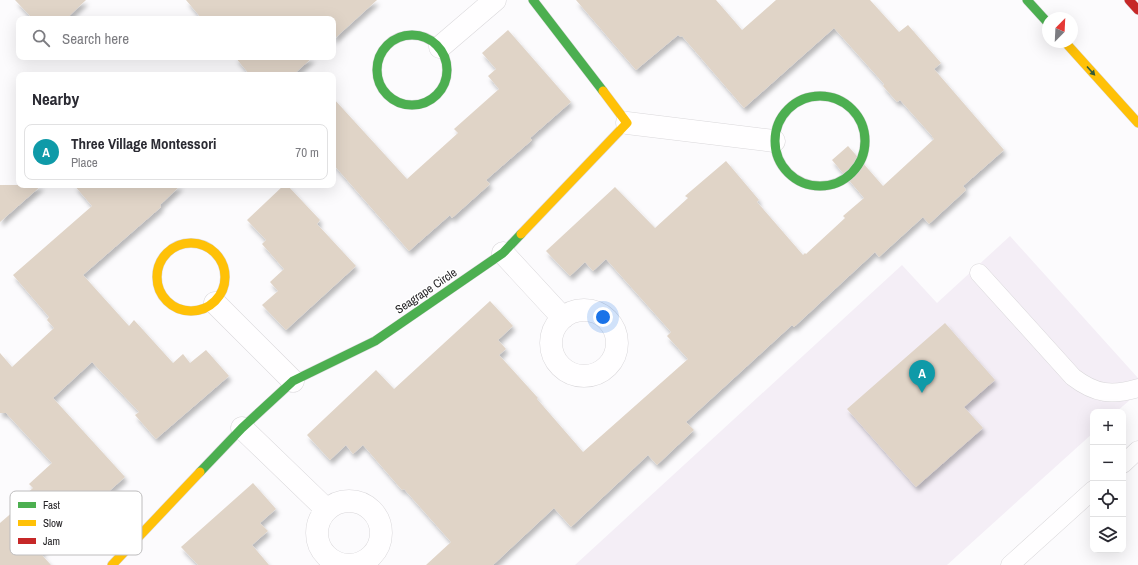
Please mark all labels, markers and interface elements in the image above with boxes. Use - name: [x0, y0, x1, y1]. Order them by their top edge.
- north arrow: [1042, 12, 1078, 48]
- search box: [16, 16, 336, 60]
- icon: search: [30, 27, 52, 49]
- text: Search here: [62, 28, 129, 49]
- one-way arrow: [1086, 66, 1096, 76]
- text: Nearby: [32, 87, 79, 110]
- text: Three Village Montessori: [71, 133, 216, 154]
- text: A: [42, 144, 50, 161]
- text: 70 m: [295, 144, 319, 161]
- text: Place: [71, 154, 98, 171]
- street label: Seagrape Circle: [392, 264, 460, 318]
- your location: [593, 307, 613, 327]
- pin: A: [909, 360, 935, 393]
- map controls: [1090, 409, 1126, 553]
- button: +: [1090, 409, 1126, 445]
- button: −: [1090, 445, 1126, 481]
- button: locate: [1090, 481, 1126, 517]
- legend: [10, 491, 142, 555]
- text: Fast: [43, 498, 61, 512]
- text: Slow: [43, 516, 63, 530]
- button: layers: [1090, 517, 1126, 553]
- text: Jam: [43, 534, 60, 548]

